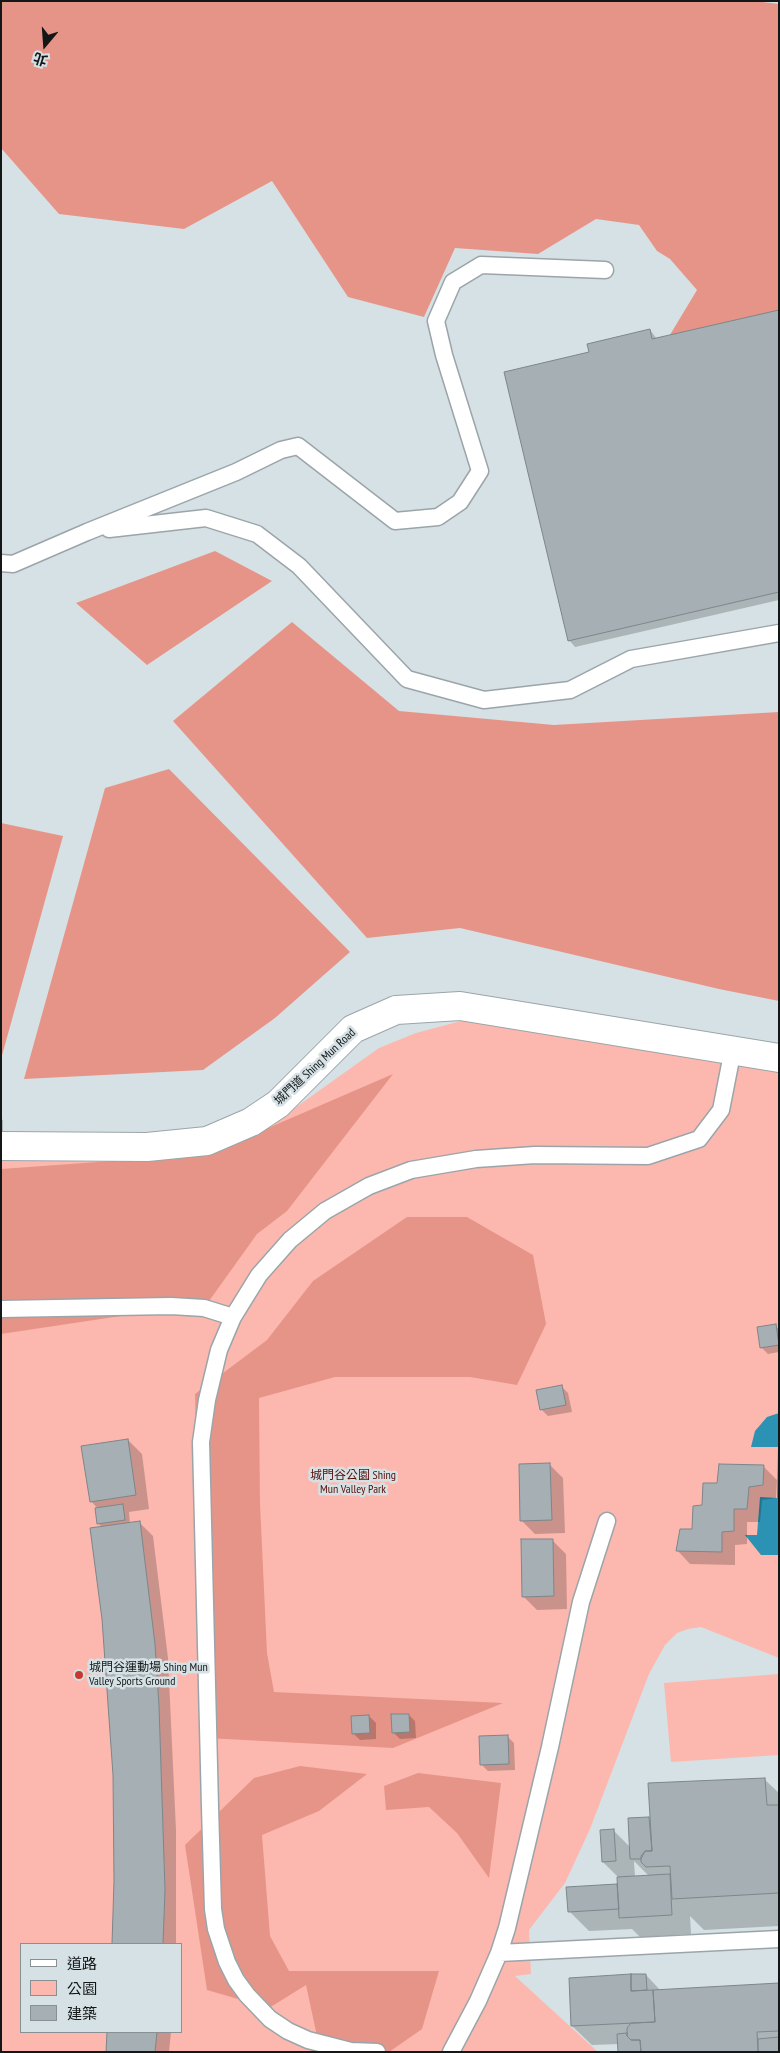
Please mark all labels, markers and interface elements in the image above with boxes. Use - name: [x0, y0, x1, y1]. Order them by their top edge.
- north arrow: [20, 20, 70, 70]
- text: 北: [31, 49, 50, 70]
- street label: 城門道 Shing Mun Road: [271, 1026, 359, 1108]
- park label: 城門谷公園 Shing Mun Valley Park: [310, 1469, 396, 1497]
- place label: 城門谷運動場 Shing Mun Valley Sports Ground: [89, 1661, 208, 1689]
- marker: 城門谷運動場 Shing Mun Valley Sports Ground: [73, 1669, 85, 1681]
- legend: [20, 1943, 182, 2033]
- text: 道路: [67, 1954, 97, 1973]
- text: 公園: [67, 1979, 97, 1998]
- text: 建築: [67, 2004, 97, 2023]

